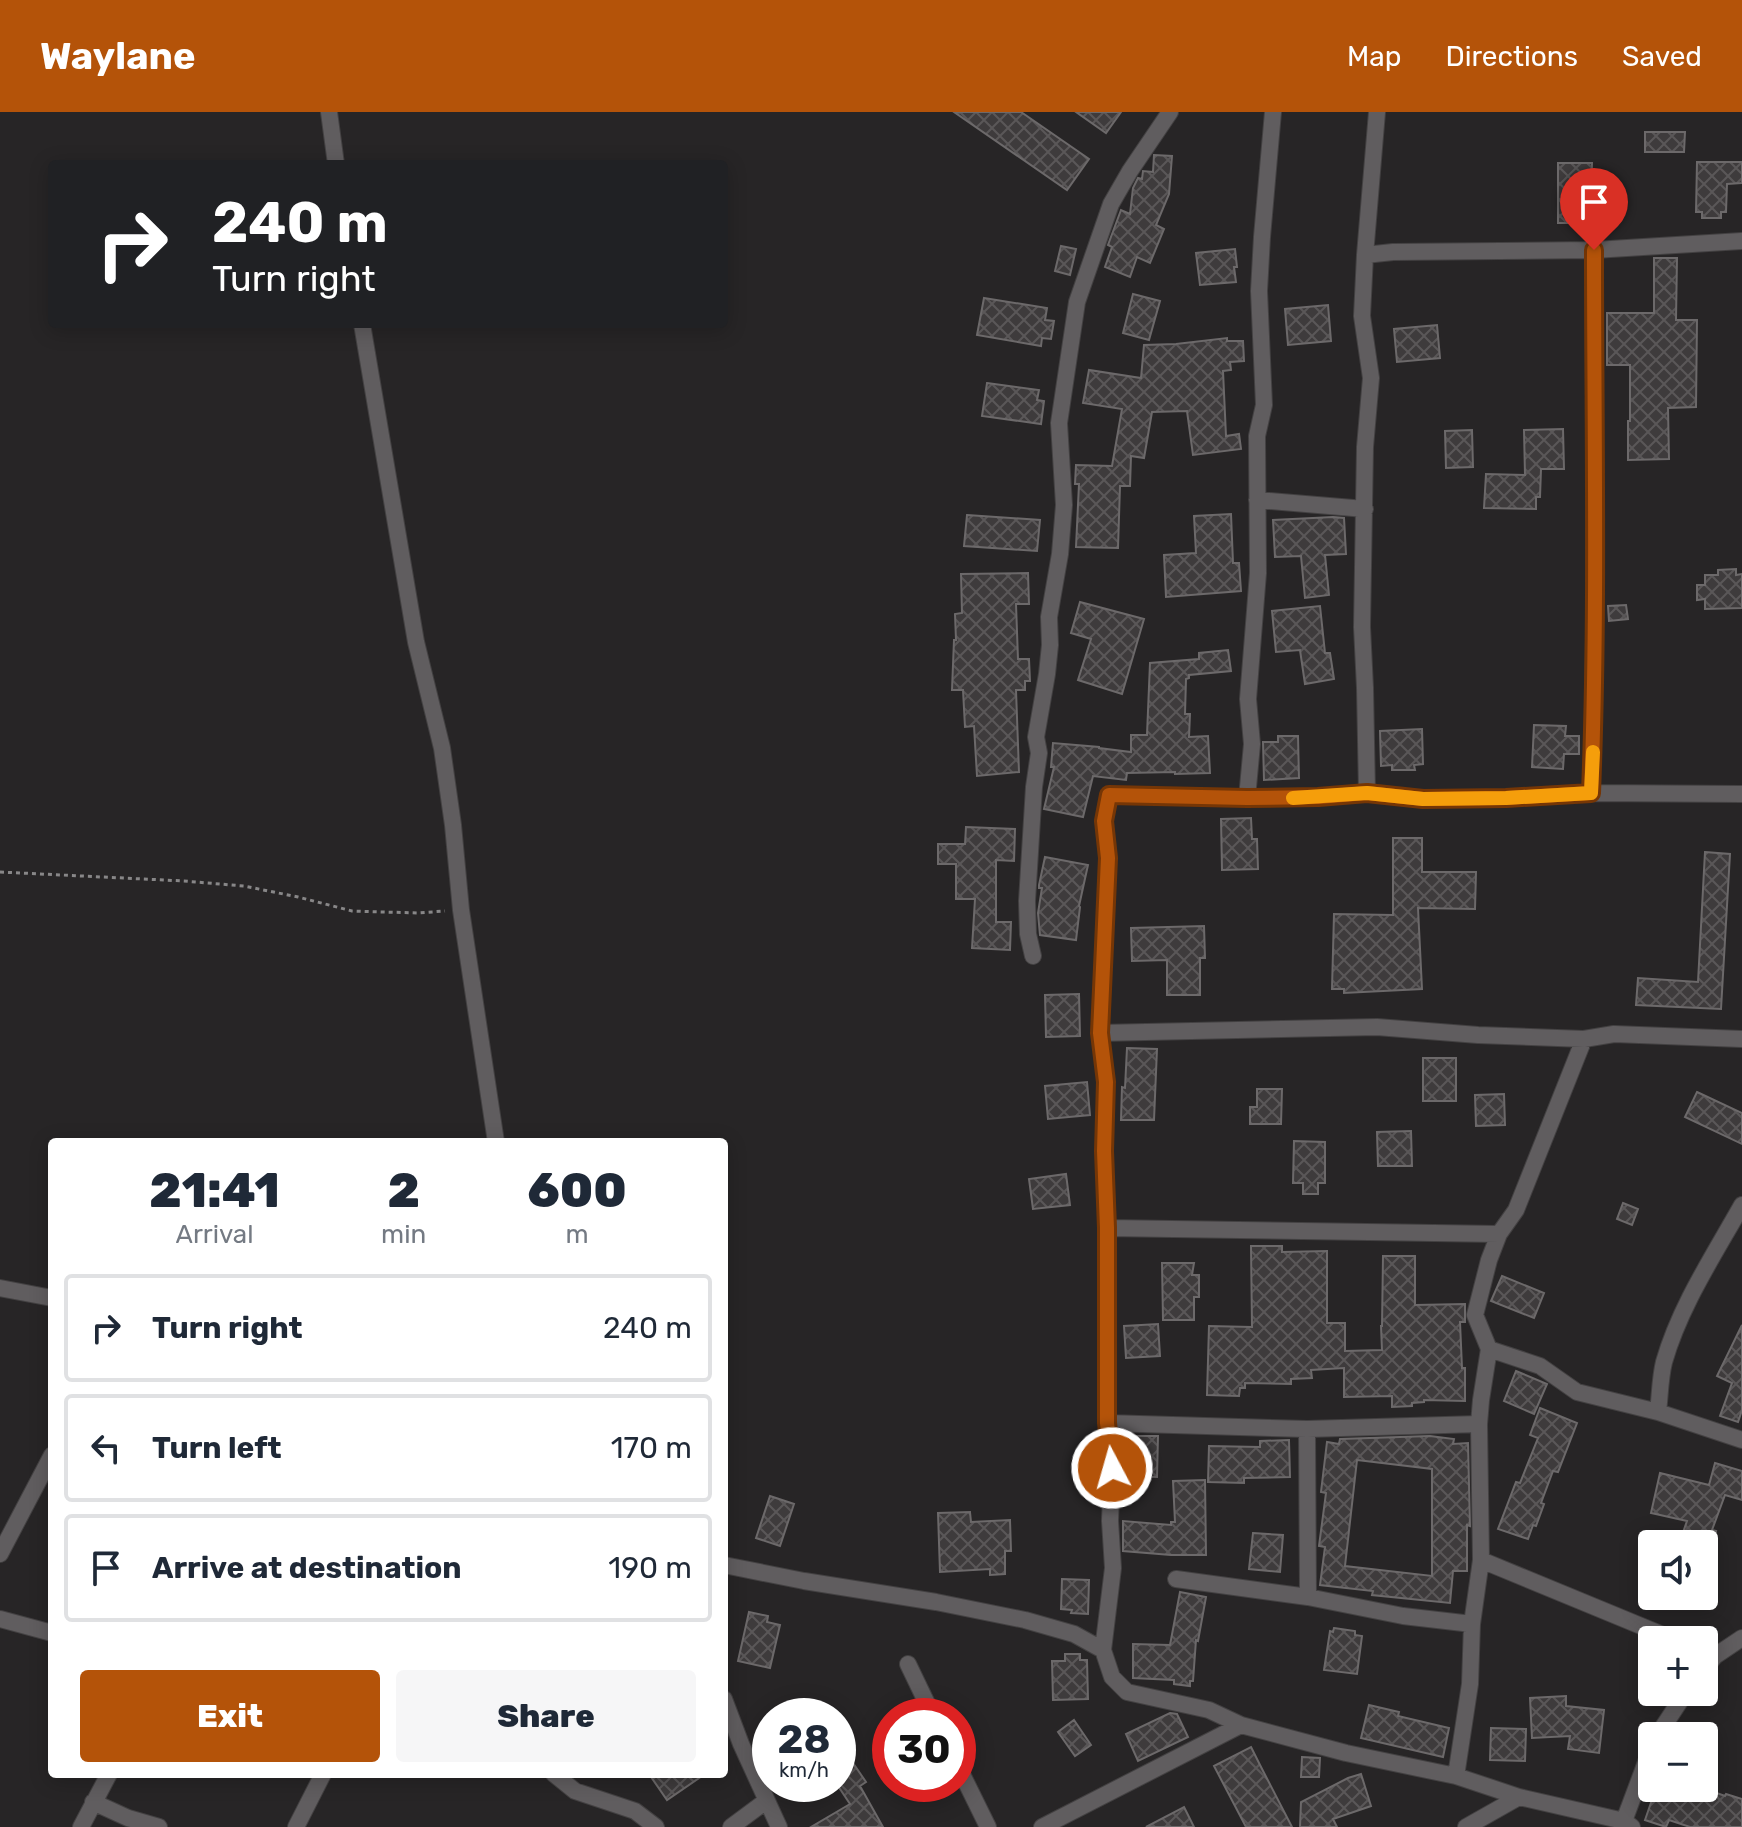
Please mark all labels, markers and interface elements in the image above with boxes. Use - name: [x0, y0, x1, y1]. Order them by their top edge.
- text: Waylane: [40, 33, 196, 79]
- text: Map: [1347, 40, 1401, 73]
- text: Directions: [1445, 40, 1578, 73]
- text: Saved: [1622, 40, 1702, 73]
- pin: [1560, 168, 1628, 250]
- icon: arrive: [1572, 180, 1616, 224]
- text: 240 m: [212, 190, 388, 256]
- icon: right: [80, 192, 184, 296]
- text: Turn right: [212, 257, 376, 300]
- text: 21:41: [149, 1162, 280, 1219]
- text: 2: [387, 1162, 420, 1219]
- text: 600: [527, 1162, 627, 1219]
- text: Arrival: [176, 1219, 254, 1250]
- text: min: [381, 1219, 426, 1250]
- text: m: [566, 1219, 589, 1250]
- icon: right: [84, 1306, 128, 1350]
- text: Turn right: [152, 1310, 303, 1346]
- text: 240 m: [603, 1310, 692, 1346]
- icon: left: [84, 1426, 128, 1470]
- position arrow: [1070, 1426, 1154, 1510]
- text: Turn left: [152, 1430, 282, 1466]
- text: 170 m: [611, 1430, 692, 1466]
- map controls: [1638, 1530, 1718, 1802]
- button: sound: [1638, 1530, 1718, 1610]
- icon: arrive: [84, 1546, 128, 1590]
- text: Arrive at destination: [152, 1550, 462, 1586]
- text: 190 m: [608, 1550, 692, 1586]
- button: +: [1638, 1626, 1718, 1706]
- button: Exit: [80, 1670, 380, 1762]
- button: Share: [396, 1670, 696, 1762]
- speed limit sign: 30: [872, 1698, 976, 1802]
- text: 28: [777, 1716, 831, 1763]
- button: −: [1638, 1722, 1718, 1802]
- text: km/h: [779, 1758, 829, 1782]

